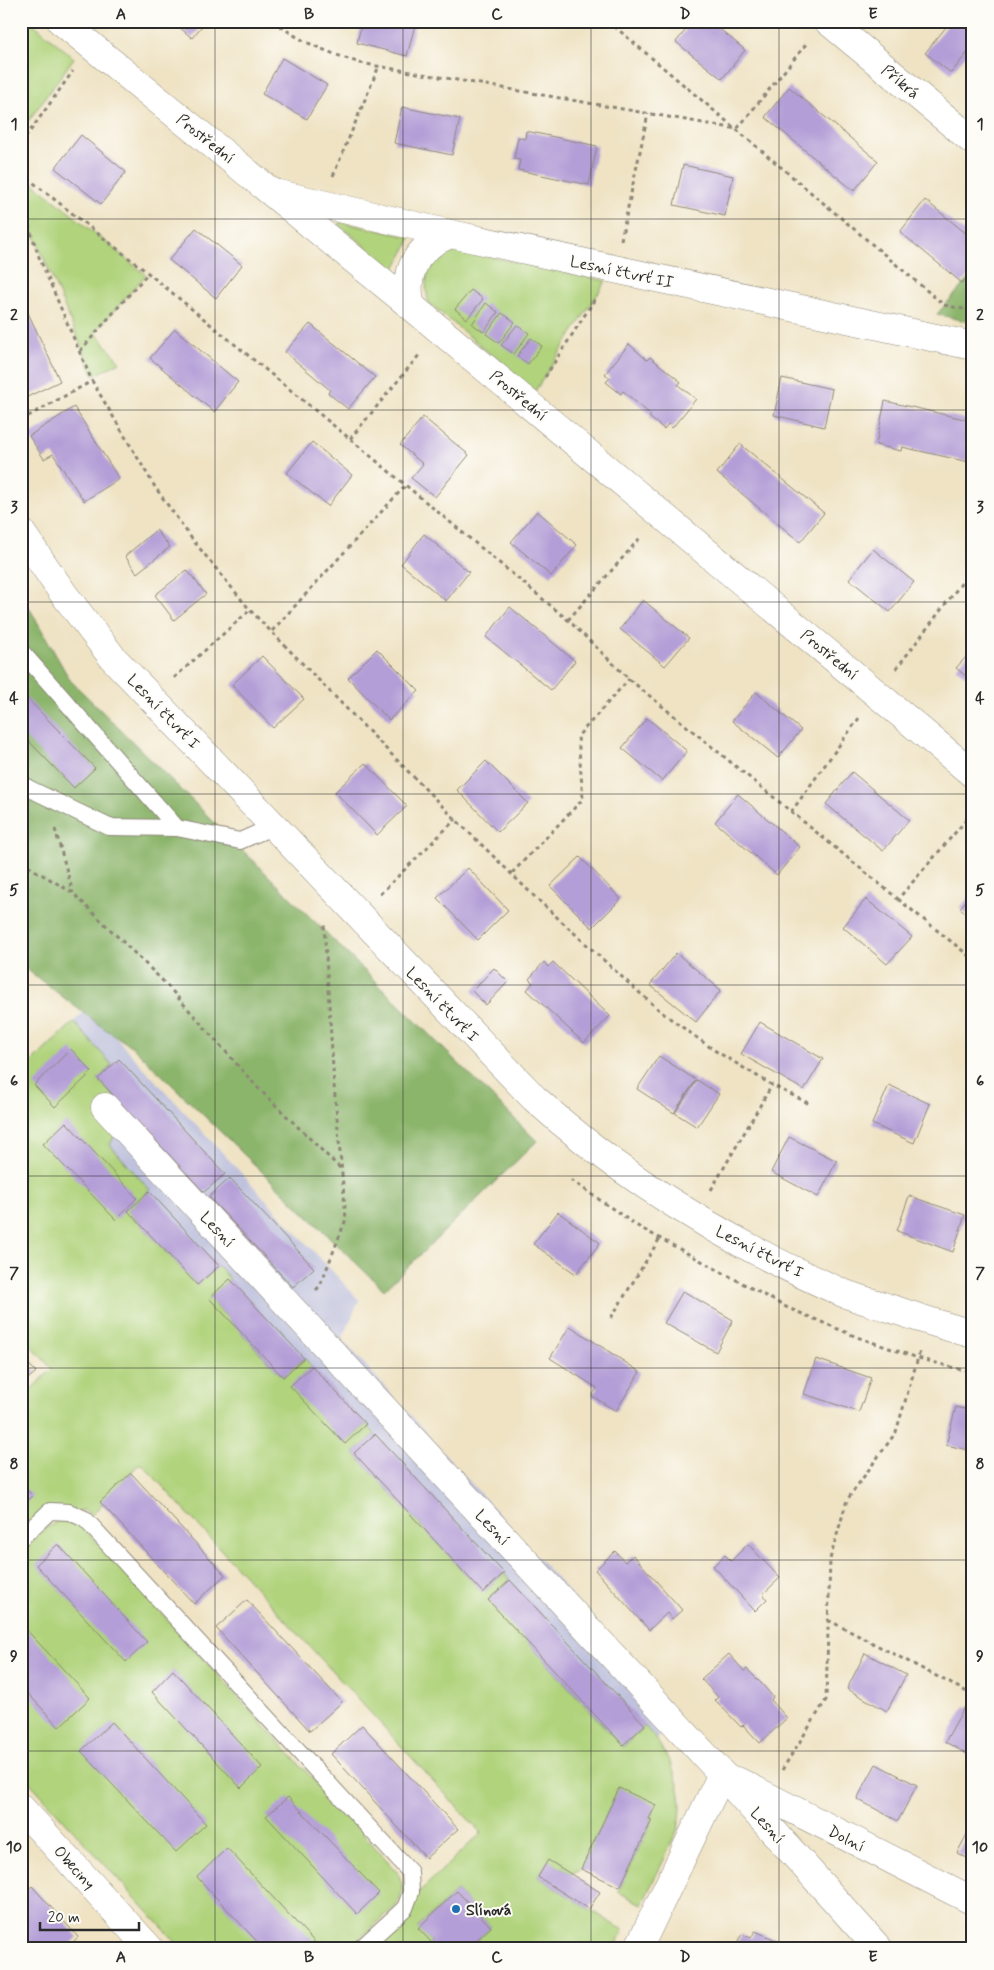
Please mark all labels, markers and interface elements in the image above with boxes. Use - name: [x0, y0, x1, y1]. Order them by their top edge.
- text: A: [116, 4, 126, 25]
- text: B: [304, 4, 314, 25]
- text: C: [491, 4, 503, 25]
- text: D: [679, 4, 691, 25]
- text: E: [868, 4, 878, 25]
- street label: Příkrá: [877, 60, 923, 104]
- street label: Prostřední: [172, 109, 239, 169]
- text: 1: [10, 114, 18, 135]
- text: 1: [976, 114, 984, 135]
- street label: Lesní čtvrť II: [568, 251, 675, 294]
- text: 2: [10, 305, 18, 326]
- text: 2: [976, 305, 984, 326]
- street label: Prostřední: [485, 366, 551, 426]
- text: 3: [10, 497, 18, 518]
- text: 3: [976, 497, 984, 518]
- street label: Prostřední: [796, 625, 862, 685]
- street label: Lesní čtvrť I: [122, 670, 204, 754]
- text: 4: [9, 688, 19, 709]
- text: 4: [975, 688, 985, 709]
- text: 5: [9, 880, 19, 901]
- text: 5: [975, 880, 985, 901]
- street label: Lesní čtvrť I: [401, 963, 483, 1047]
- text: 6: [10, 1071, 18, 1092]
- text: 6: [976, 1071, 984, 1092]
- street label: Lesní: [195, 1207, 239, 1253]
- street label: Lesní čtvrť I: [712, 1221, 807, 1284]
- text: 7: [9, 1263, 19, 1284]
- text: 7: [975, 1263, 985, 1284]
- text: 8: [9, 1454, 19, 1475]
- text: 8: [975, 1454, 985, 1475]
- street label: Lesní: [470, 1505, 514, 1551]
- text: 9: [10, 1646, 18, 1667]
- text: 9: [976, 1646, 984, 1667]
- street label: Lesní: [745, 1803, 789, 1849]
- street label: Dolní: [824, 1821, 868, 1857]
- text: 10: [6, 1837, 22, 1858]
- text: 10: [972, 1837, 988, 1858]
- street label: Obeciny: [49, 1841, 99, 1895]
- scale bar: [40, 1900, 139, 1932]
- place label: Slínová: [466, 1900, 512, 1921]
- marker: Slínová: [450, 1903, 462, 1915]
- text: 20 m: [48, 1908, 80, 1928]
- text: A: [116, 1947, 126, 1968]
- text: B: [304, 1947, 314, 1968]
- text: C: [491, 1947, 503, 1968]
- text: D: [679, 1947, 691, 1968]
- text: E: [868, 1947, 878, 1968]

